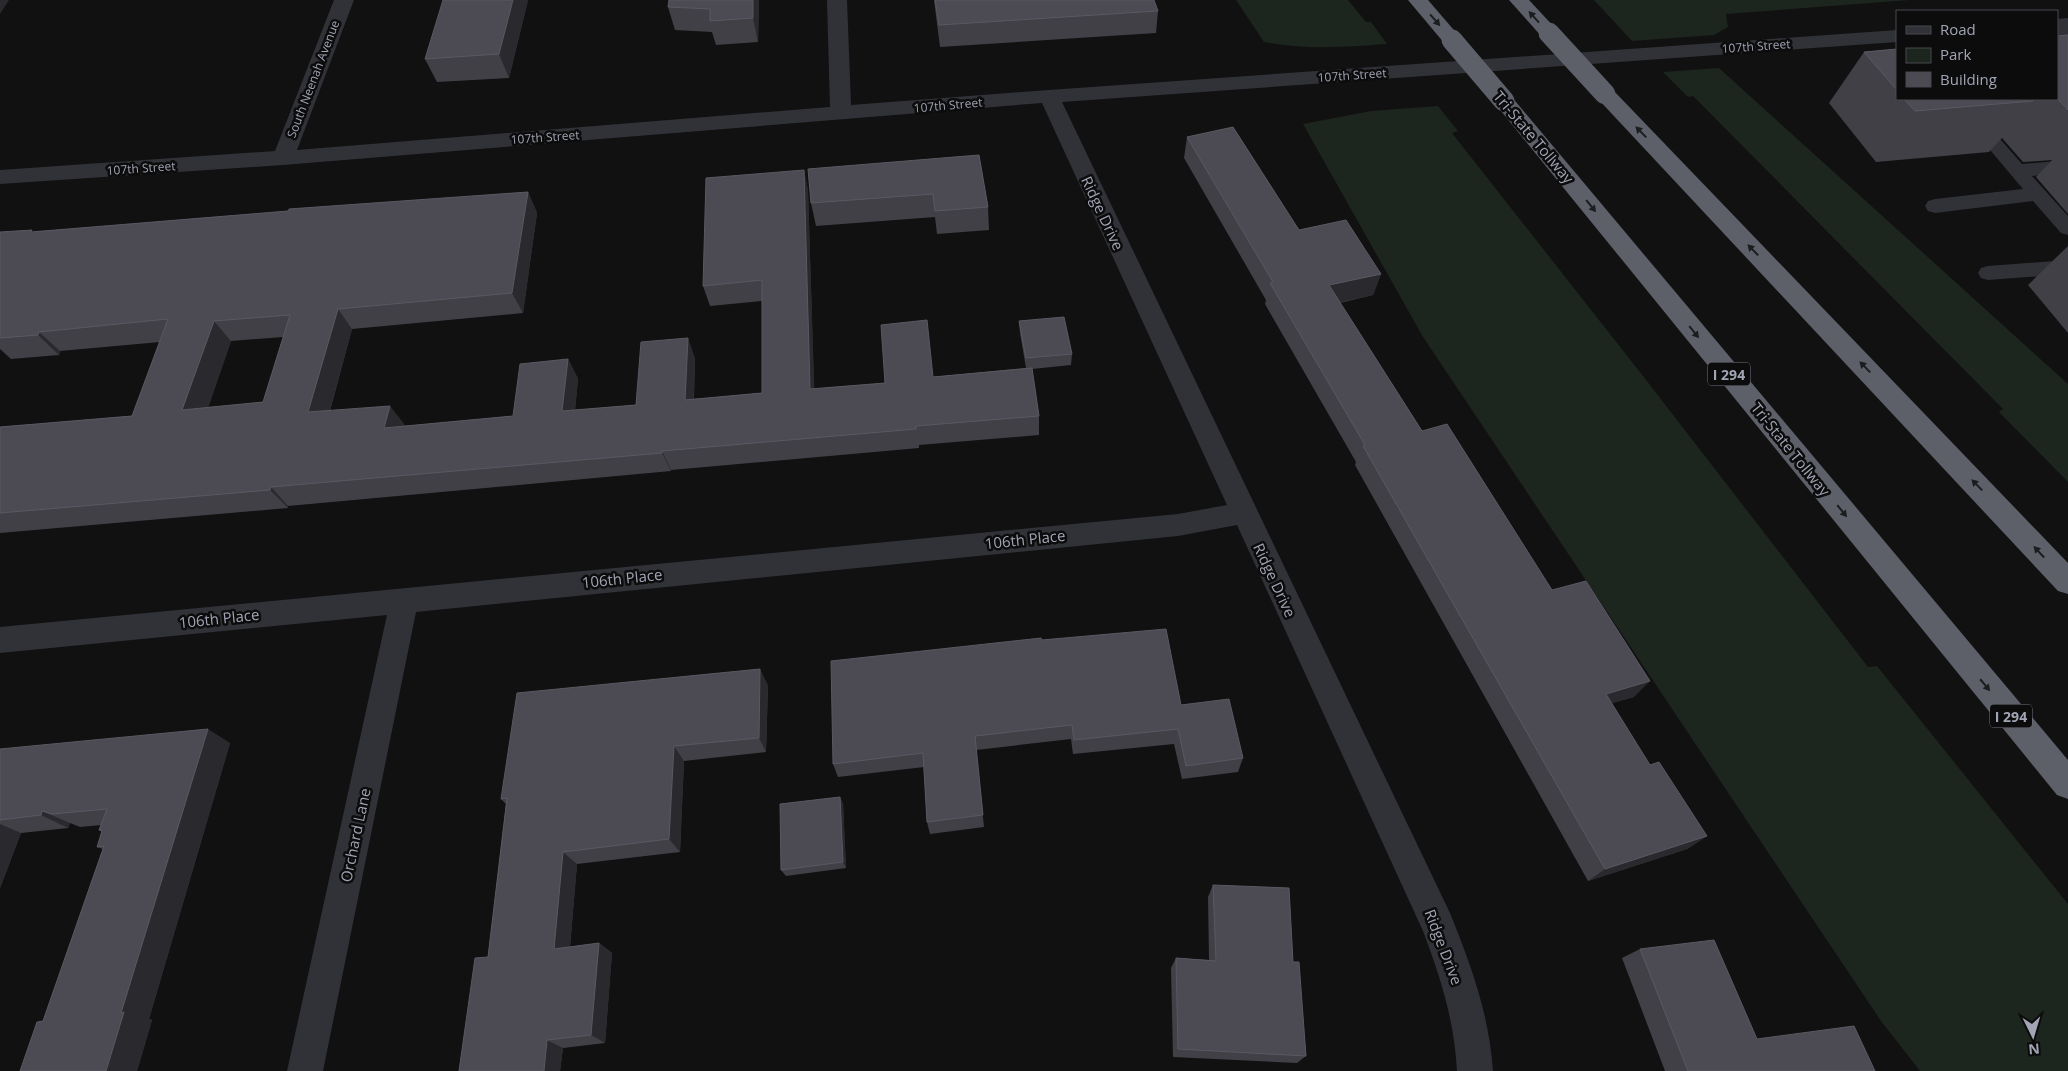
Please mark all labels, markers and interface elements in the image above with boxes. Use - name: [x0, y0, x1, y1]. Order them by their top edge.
- legend: [1896, 10, 2058, 100]
- one-way arrow: [1528, 11, 1540, 23]
- one-way arrow: [1429, 13, 1441, 25]
- street label: South Neenah Avenue: [283, 18, 343, 140]
- text: Road: [1940, 19, 1976, 39]
- street label: 107th Street: [1721, 35, 1791, 57]
- text: Park: [1940, 44, 1971, 64]
- street label: 107th Street: [1317, 64, 1387, 86]
- text: Building: [1940, 69, 1997, 89]
- street label: Tri-State Tollway: [1489, 87, 1579, 188]
- street label: 107th Street: [913, 94, 983, 116]
- street label: 107th Street: [510, 126, 580, 148]
- one-way arrow: [1635, 126, 1647, 138]
- street label: 107th Street: [106, 157, 176, 179]
- street label: Ridge Drive: [1077, 173, 1129, 253]
- one-way arrow: [1585, 200, 1596, 212]
- one-way arrow: [1747, 244, 1759, 256]
- one-way arrow: [1689, 325, 1700, 338]
- road number: I 294: [1708, 362, 1750, 386]
- one-way arrow: [1859, 362, 1871, 374]
- street label: Tri-State Tollway: [1747, 398, 1835, 500]
- one-way arrow: [1971, 480, 1983, 492]
- one-way arrow: [1836, 504, 1847, 517]
- street label: 106th Place: [984, 525, 1066, 553]
- street label: Ridge Drive: [1249, 540, 1301, 620]
- one-way arrow: [2033, 546, 2045, 558]
- street label: 106th Place: [581, 564, 663, 592]
- street label: 106th Place: [178, 604, 260, 632]
- one-way arrow: [1980, 678, 1991, 691]
- road number: I 294: [1990, 704, 2032, 728]
- street label: Orchard Lane: [335, 786, 375, 884]
- street label: Ridge Drive: [1420, 906, 1468, 988]
- north arrow: [2008, 1011, 2058, 1061]
- text: N: [2028, 1039, 2041, 1059]

